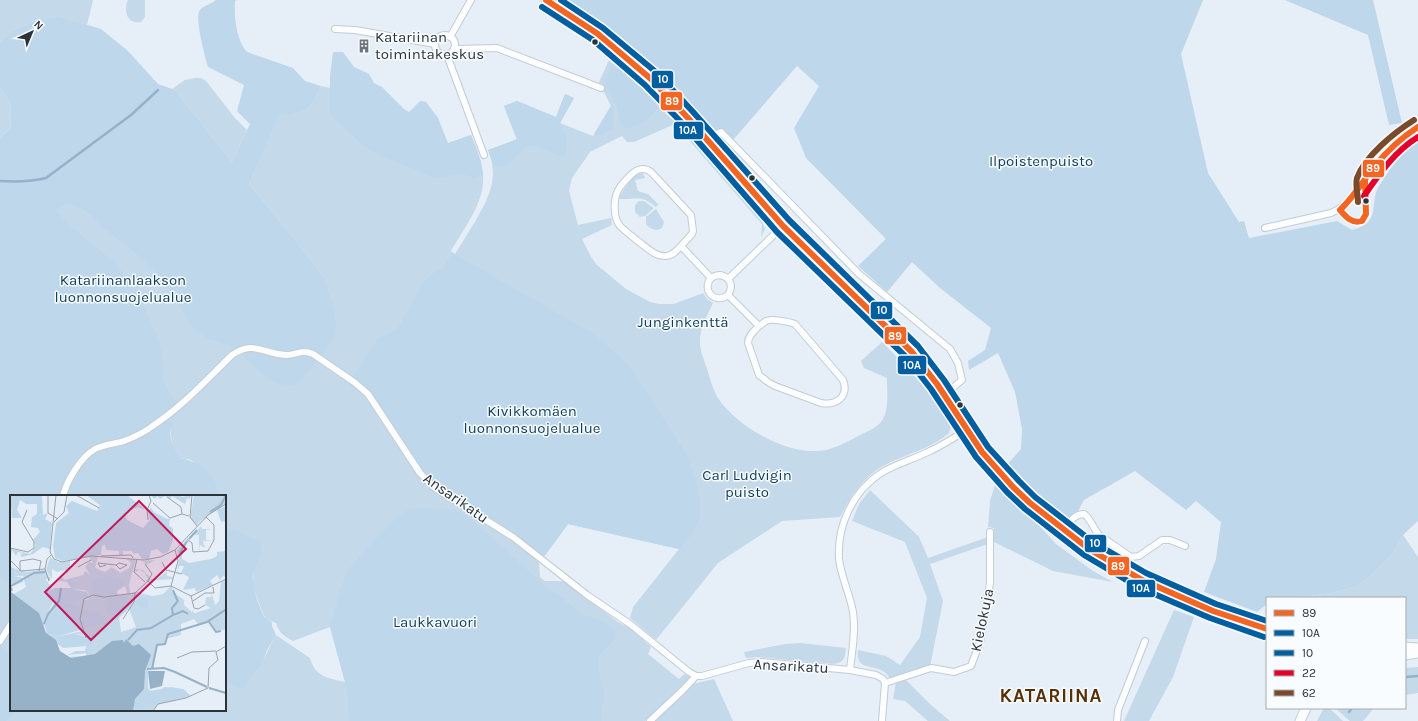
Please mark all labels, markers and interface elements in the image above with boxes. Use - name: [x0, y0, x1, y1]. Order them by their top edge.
- north arrow: [12, 12, 52, 52]
- text: N: [31, 18, 46, 33]
- place label: Katariinan toimintakeskus: [375, 28, 484, 63]
- unlabelled marker: [590, 37, 600, 47]
- building icon: Katariinan toimintakeskus: [356, 38, 372, 54]
- line badge: 10: [651, 70, 674, 89]
- text: 10: [658, 73, 668, 86]
- line badge: 89: [660, 91, 683, 111]
- text: 89: [665, 95, 679, 108]
- line badge: 10A: [673, 121, 704, 140]
- text: 10A: [679, 124, 697, 137]
- park label: Ilpoistenpuisto: [989, 152, 1093, 170]
- line badge: 89: [1362, 159, 1385, 178]
- text: 89: [1366, 162, 1380, 175]
- unlabelled marker: [747, 173, 757, 183]
- unlabelled marker: [1361, 196, 1371, 206]
- park label: Katariinanlaakson luonnonsuojelualue: [55, 271, 191, 306]
- line badge: 10: [870, 301, 893, 320]
- text: 10: [877, 304, 887, 317]
- park label: Junginkenttä: [638, 313, 728, 331]
- line badge: 89: [884, 326, 907, 345]
- text: 89: [888, 330, 902, 343]
- line badge: 10A: [897, 355, 927, 375]
- text: 10A: [903, 359, 921, 372]
- unlabelled marker: [955, 400, 965, 410]
- park label: Kivikkomäen luonnonsuojelualue: [464, 402, 600, 437]
- park label: Carl Ludvigin puisto: [702, 466, 792, 501]
- street label: Ansarikatu: [420, 469, 492, 527]
- inset map: [10, 495, 226, 711]
- line badge: 10: [1084, 534, 1107, 553]
- text: 10: [1090, 537, 1100, 550]
- line badge: 89: [1107, 556, 1130, 576]
- text: 89: [1111, 560, 1125, 573]
- line badge: 10A: [1126, 579, 1156, 598]
- text: 10A: [1132, 582, 1150, 595]
- street label: Kielokuja: [967, 587, 997, 653]
- legend: [1266, 597, 1406, 709]
- text: 89: [1302, 606, 1316, 620]
- park label: Laukkavuori: [393, 613, 477, 631]
- text: 10A: [1302, 626, 1320, 640]
- text: 10: [1302, 646, 1313, 660]
- street label: Ansarikatu: [753, 655, 829, 677]
- text: 22: [1302, 666, 1316, 680]
- district label: KATARIINA: [1000, 685, 1102, 707]
- text: 62: [1302, 686, 1316, 700]

